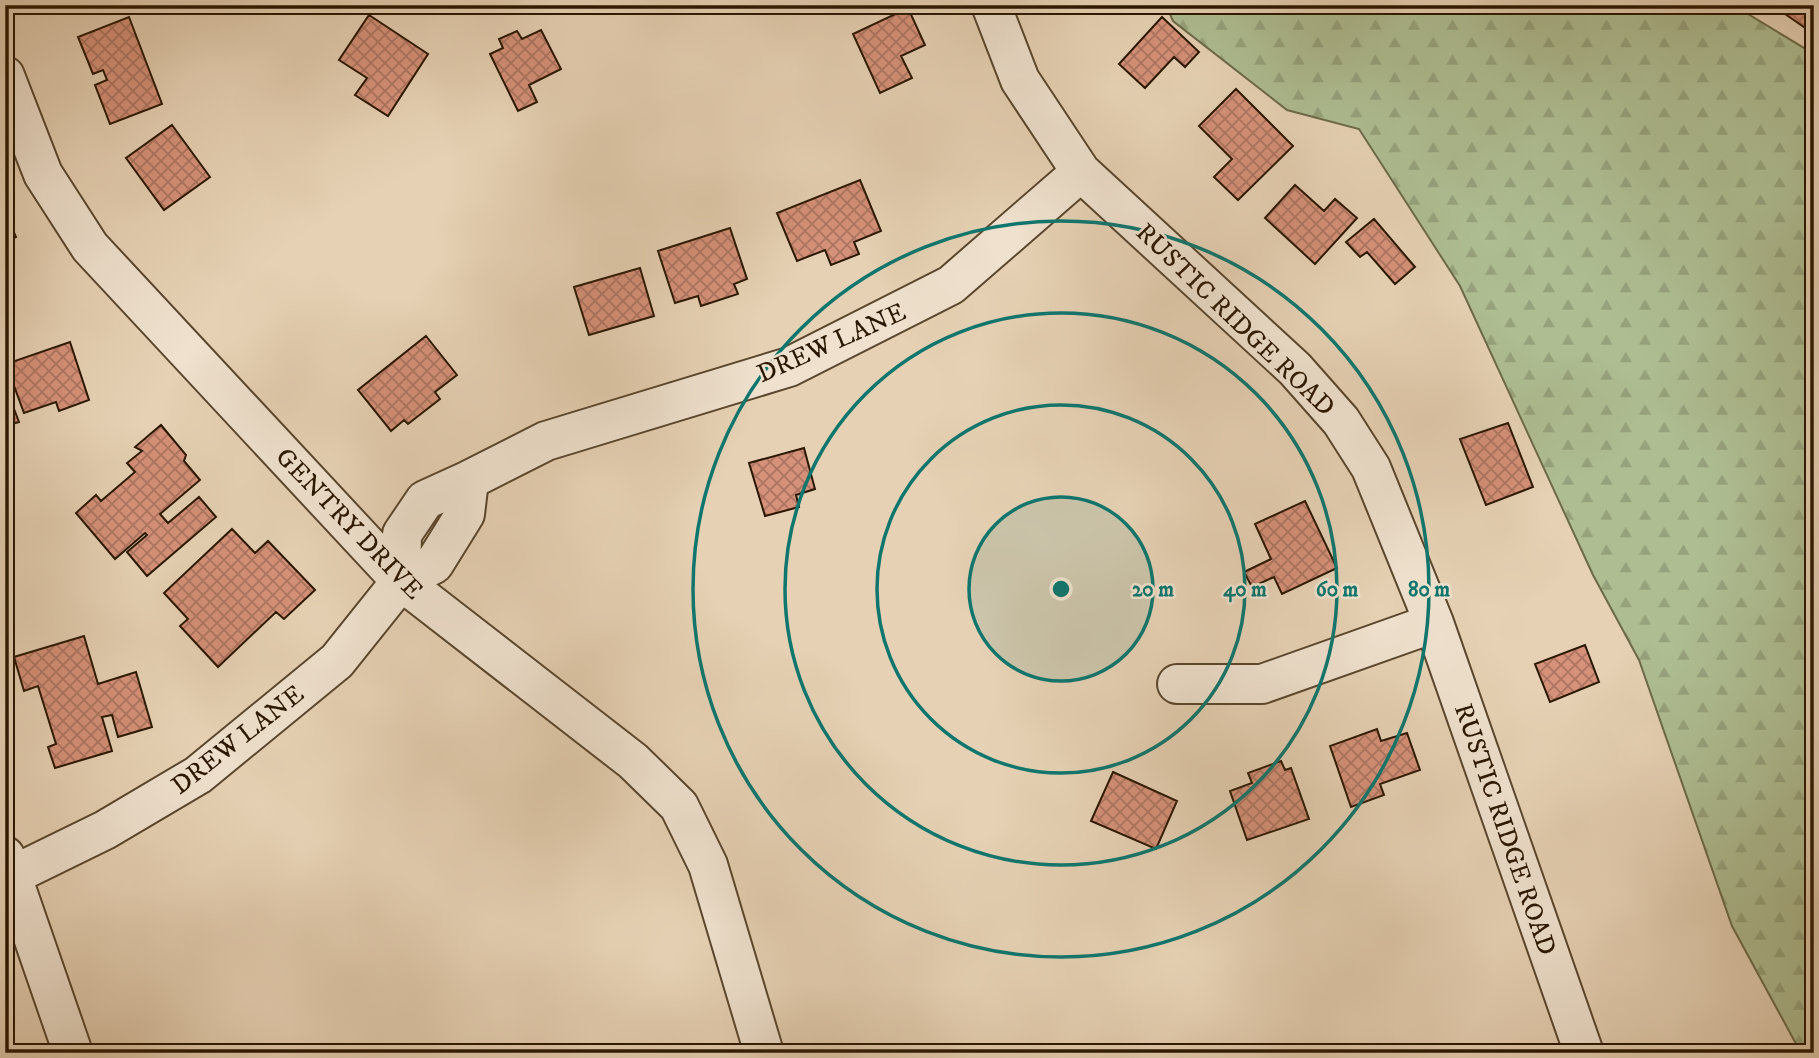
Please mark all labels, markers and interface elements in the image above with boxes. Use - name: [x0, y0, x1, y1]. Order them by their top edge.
- street label: RUSTIC RIDGE ROAD: [1128, 216, 1342, 424]
- street label: DREW LANE: [752, 296, 911, 391]
- street label: GENTRY DRIVE: [268, 441, 430, 607]
- centre of rings: [1049, 577, 1073, 601]
- text: 20 m: [1132, 577, 1174, 603]
- text: 40 m: [1223, 577, 1267, 603]
- text: 60 m: [1316, 577, 1358, 603]
- text: 80 m: [1408, 577, 1450, 603]
- street label: DREW LANE: [165, 678, 311, 802]
- street label: RUSTIC RIDGE ROAD: [1446, 699, 1563, 960]

